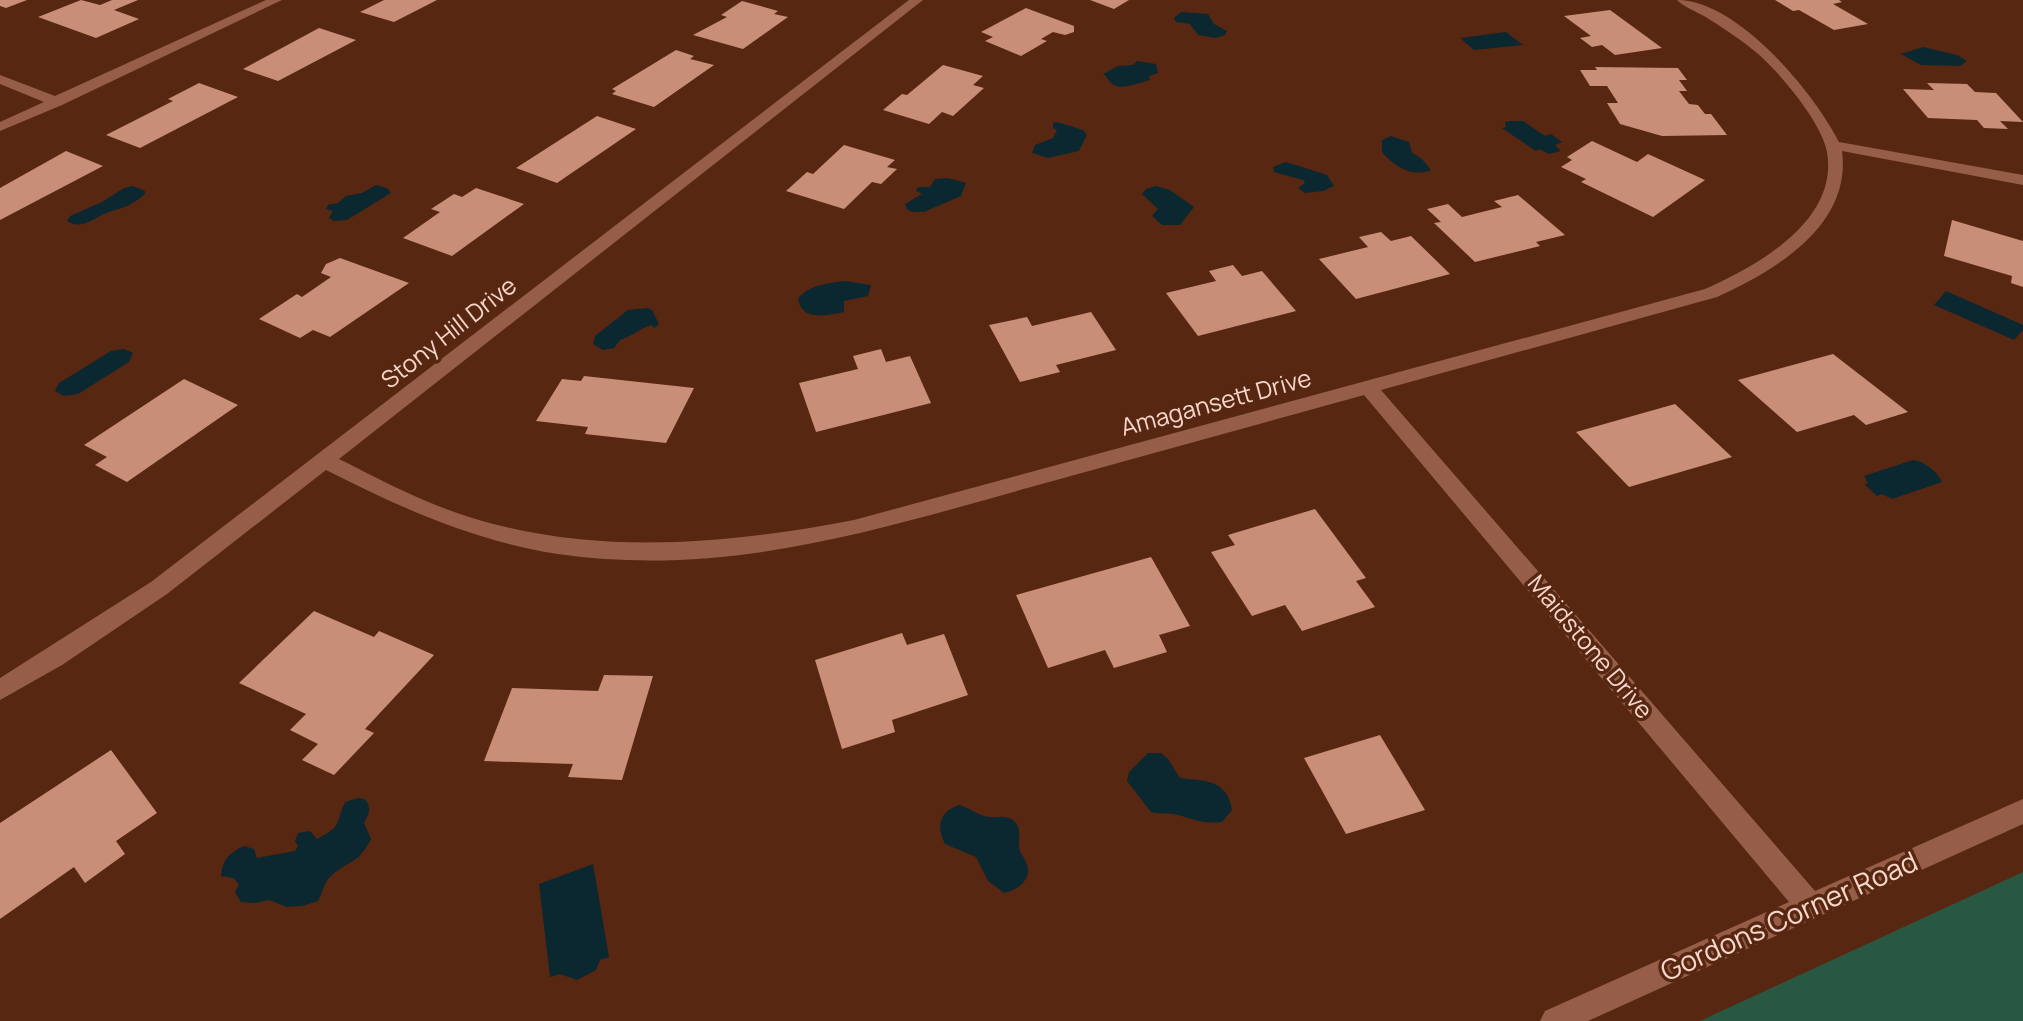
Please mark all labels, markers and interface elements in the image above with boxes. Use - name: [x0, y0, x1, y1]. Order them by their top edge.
- street label: Stony Hill Drive: [373, 268, 523, 395]
- street label: Amagansett Drive: [1117, 360, 1315, 443]
- street label: Maidstone Drive: [1521, 567, 1661, 725]
- street label: Gordons Corner Road: [1654, 841, 1923, 989]

